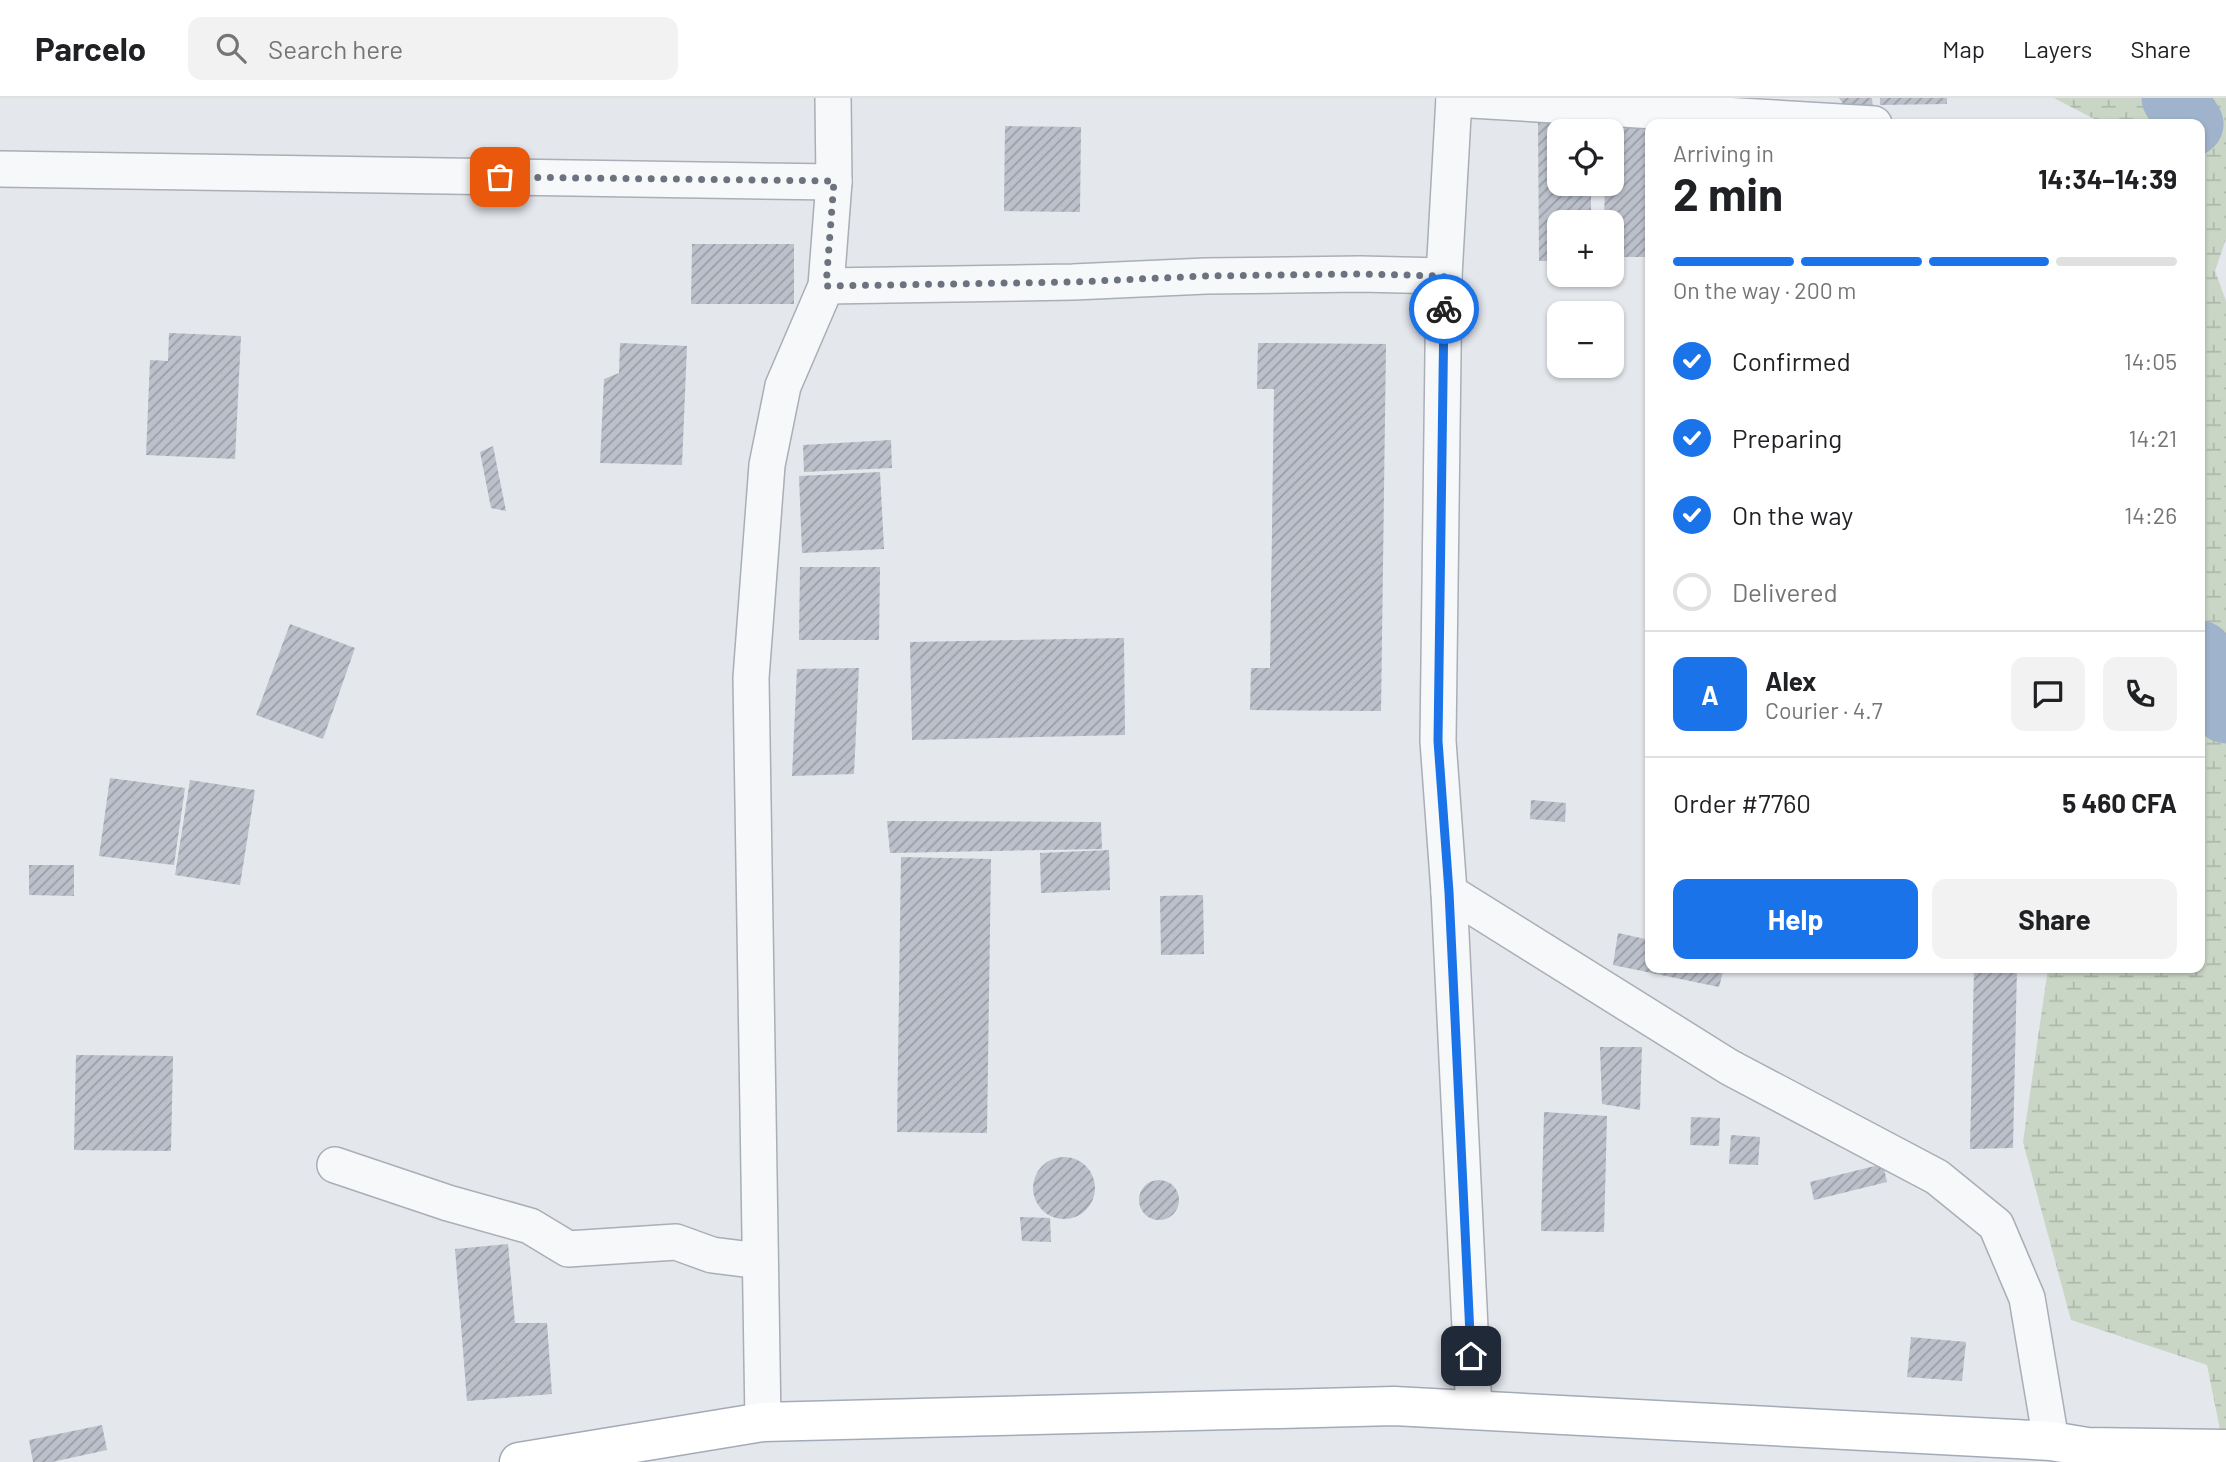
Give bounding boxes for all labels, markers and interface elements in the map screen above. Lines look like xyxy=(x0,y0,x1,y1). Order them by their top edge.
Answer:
search box xyxy=(188,17,678,80)
text: Parcelo xyxy=(35,28,146,68)
icon: search xyxy=(212,29,250,67)
text: Search here xyxy=(268,33,403,64)
text: Map xyxy=(1942,34,1985,63)
text: Layers xyxy=(2023,34,2092,63)
text: Share xyxy=(2130,34,2191,63)
map controls xyxy=(1547,119,1624,378)
button: locate xyxy=(1547,119,1624,196)
text: Arriving in xyxy=(1673,139,1774,167)
pin xyxy=(470,147,530,207)
icon: bag xyxy=(481,158,519,196)
text: 14:34–14:39 xyxy=(2038,163,2177,194)
text: 2 min xyxy=(1673,165,1783,220)
button: + xyxy=(1547,210,1624,287)
courier xyxy=(1409,274,1479,344)
text: On the way · 200 m xyxy=(1673,276,1856,304)
icon: bike xyxy=(1425,290,1463,328)
button: − xyxy=(1547,301,1624,378)
icon: check xyxy=(1673,342,1711,380)
text: Confirmed xyxy=(1732,345,1851,376)
text: 14:05 xyxy=(2124,347,2177,375)
icon: check xyxy=(1673,419,1711,457)
text: Preparing xyxy=(1732,422,1842,453)
text: 14:21 xyxy=(2128,424,2177,452)
icon: check xyxy=(1673,496,1711,534)
text: On the way xyxy=(1732,499,1853,530)
text: 14:26 xyxy=(2124,501,2177,529)
text: Delivered xyxy=(1732,576,1838,607)
button: chat xyxy=(2011,657,2085,731)
button: phone xyxy=(2103,657,2177,731)
text: Alex xyxy=(1765,665,1816,696)
text: A xyxy=(1701,679,1719,710)
text: Courier · 4.7 xyxy=(1765,696,1883,724)
text: Order #7760 xyxy=(1673,787,1811,818)
text: 5 460 CFA xyxy=(2062,787,2177,818)
button: Help xyxy=(1673,879,1918,959)
button: Share xyxy=(1932,879,2177,959)
pin xyxy=(1441,1326,1501,1386)
icon: home xyxy=(1452,1337,1490,1375)

